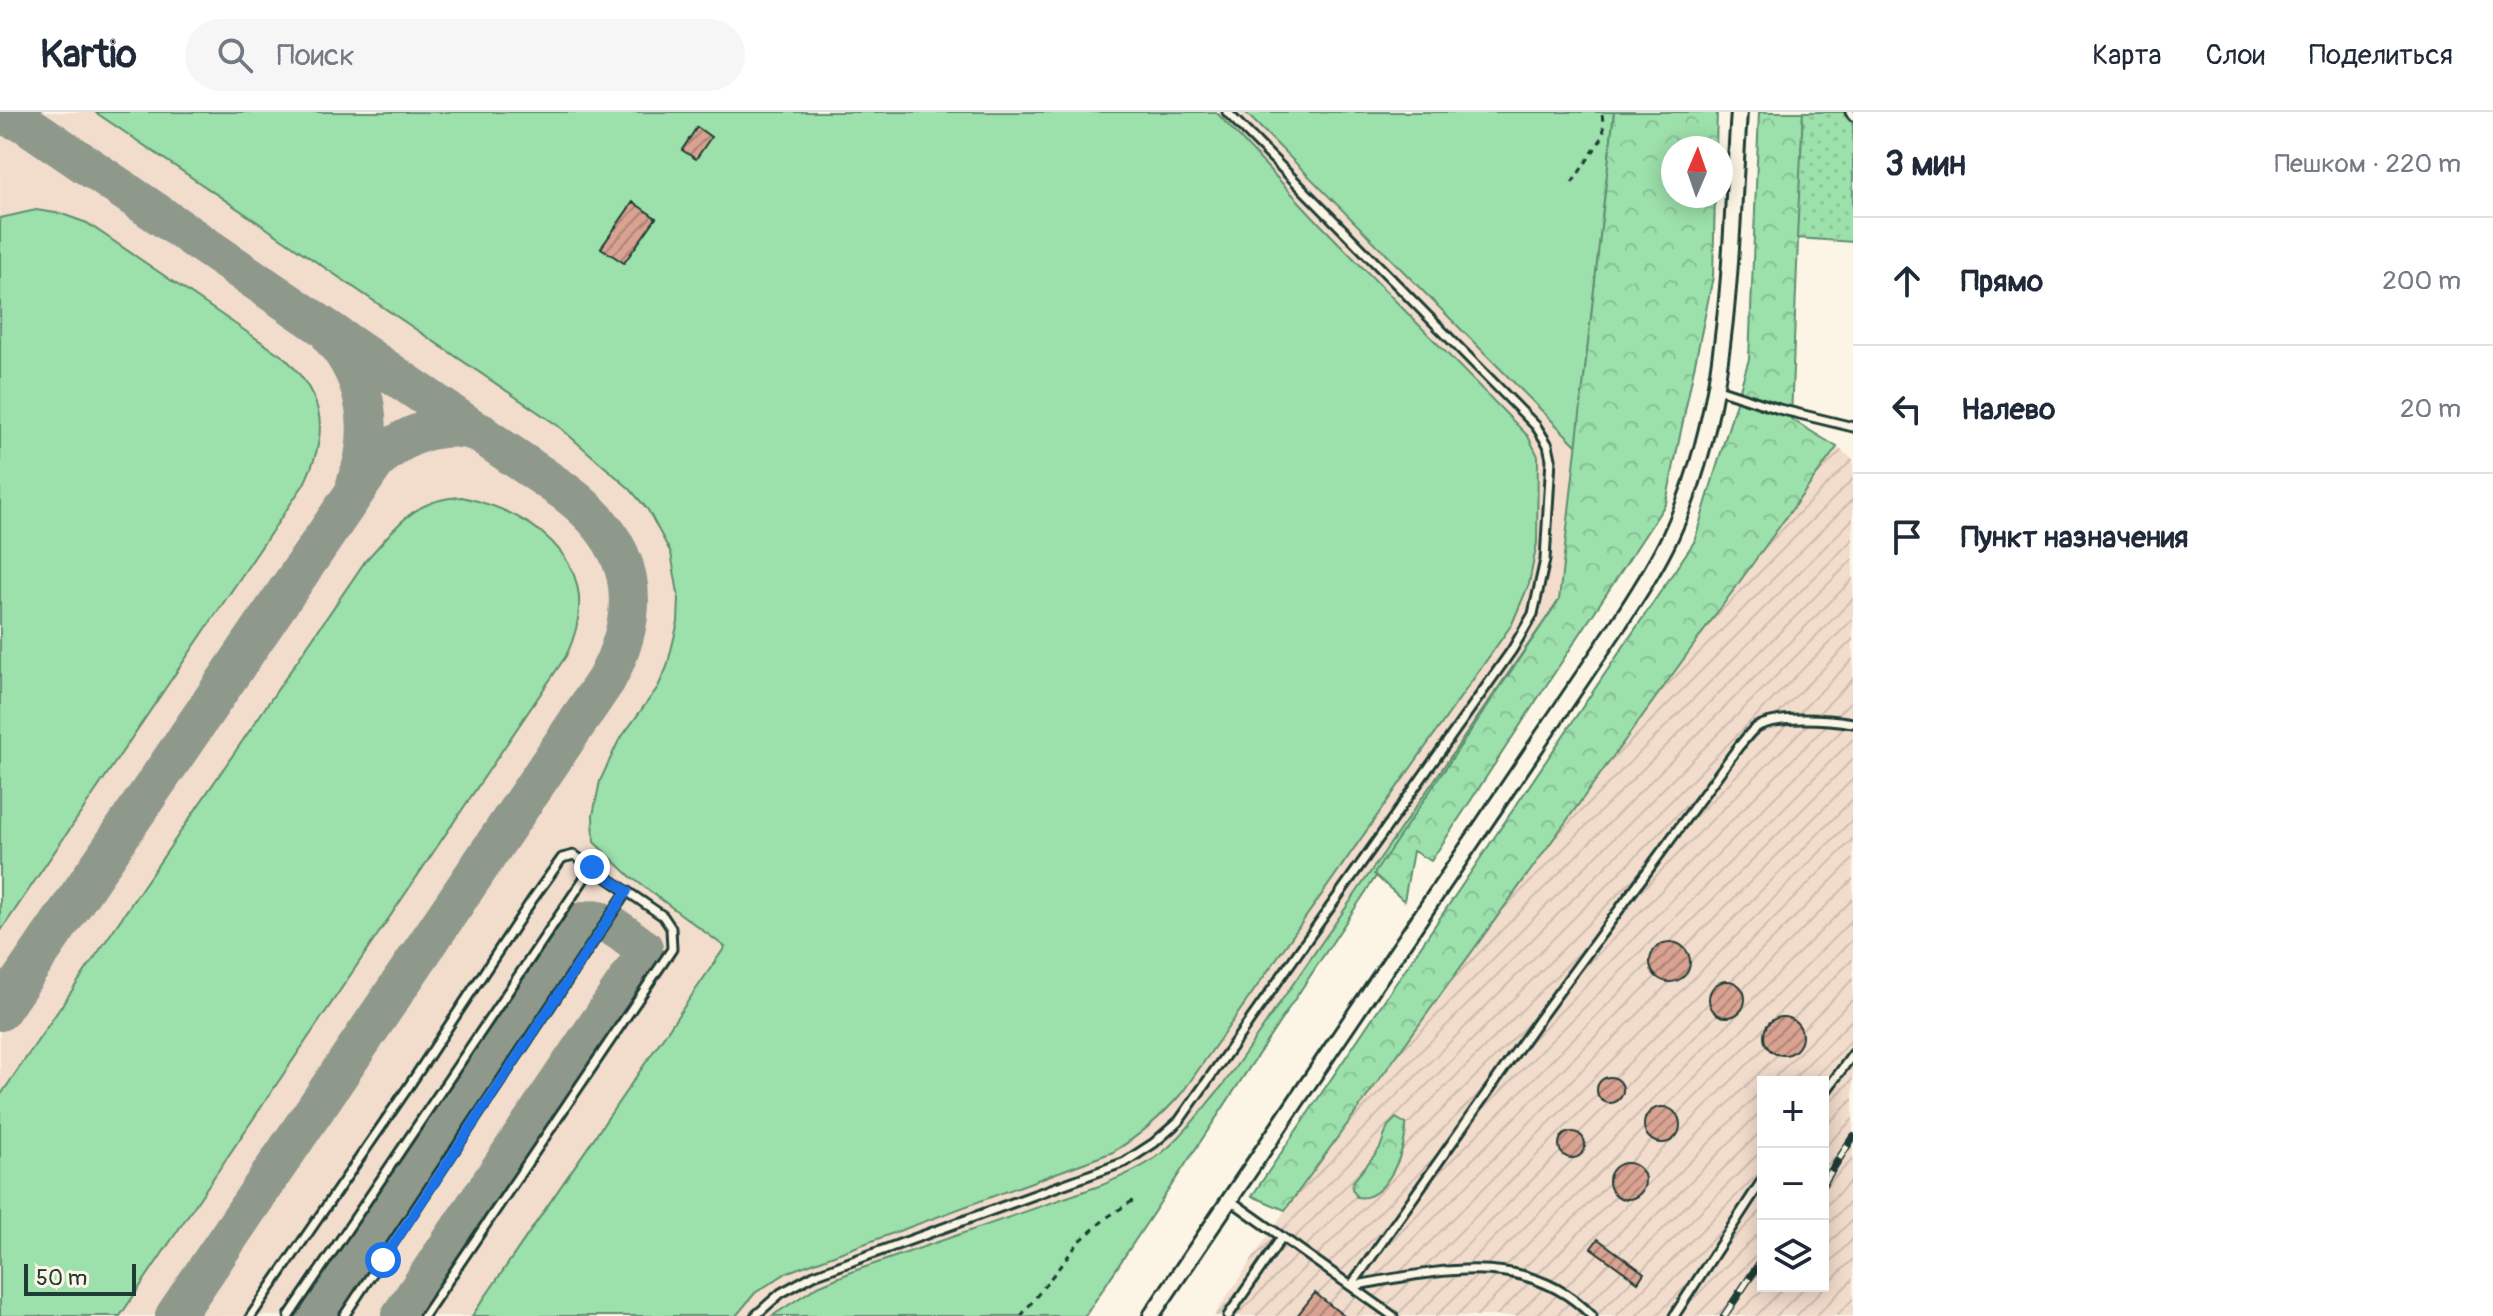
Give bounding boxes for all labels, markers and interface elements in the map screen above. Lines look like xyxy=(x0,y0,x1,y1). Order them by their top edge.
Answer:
search box xyxy=(185,19,745,91)
text: Kartio xyxy=(40,31,137,79)
icon: search xyxy=(213,33,257,77)
text: Поиск xyxy=(277,37,355,74)
text: Карта xyxy=(2092,38,2162,73)
text: Слои xyxy=(2206,38,2265,73)
text: Поделиться xyxy=(2309,38,2453,73)
north arrow xyxy=(1661,136,1733,208)
text: 3 мин xyxy=(1885,143,1966,186)
text: Пешком · 220 m xyxy=(2274,148,2461,180)
icon: ahead xyxy=(1885,259,1929,303)
text: Прямо xyxy=(1961,263,2043,300)
text: 200 m xyxy=(2382,265,2461,297)
icon: left xyxy=(1885,387,1929,431)
text: Налево xyxy=(1961,391,2055,428)
text: 20 m xyxy=(2400,393,2461,425)
icon: arrive xyxy=(1885,515,1929,559)
text: Пункт назначения xyxy=(1961,519,2188,556)
route end xyxy=(574,849,610,885)
map controls xyxy=(1757,1076,1829,1292)
button: + xyxy=(1757,1076,1829,1148)
button: − xyxy=(1757,1148,1829,1220)
button: layers xyxy=(1757,1220,1829,1292)
route start xyxy=(365,1242,401,1278)
scale bar xyxy=(24,1260,136,1296)
text: 50 m xyxy=(36,1264,87,1292)

